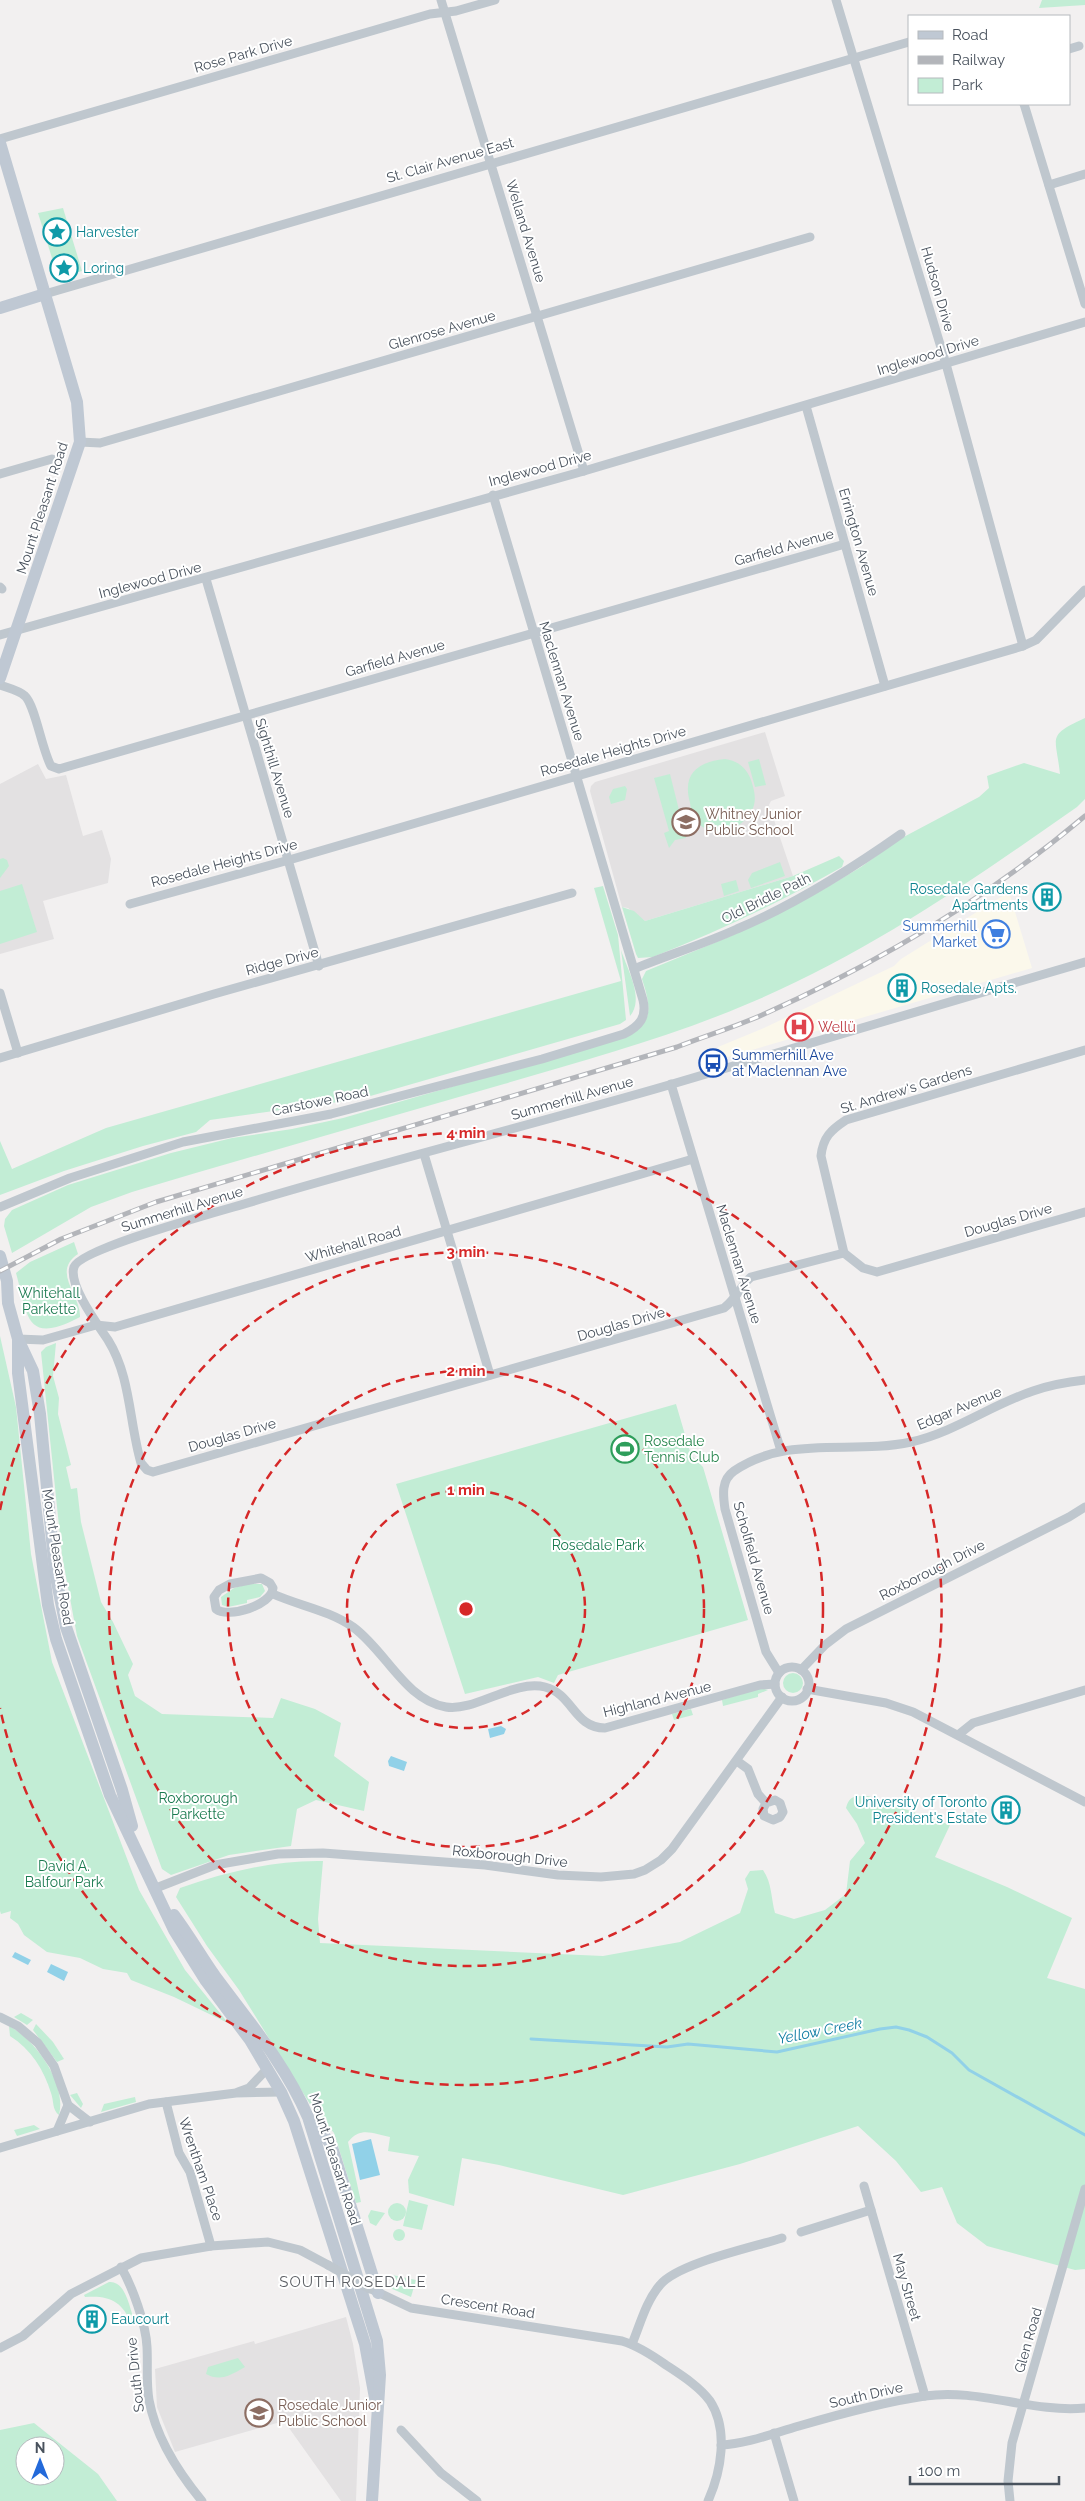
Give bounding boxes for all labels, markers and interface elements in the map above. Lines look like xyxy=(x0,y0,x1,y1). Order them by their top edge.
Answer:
legend xyxy=(908,15,1070,105)
text: Road xyxy=(952,26,988,44)
street label: Rose Park Drive xyxy=(192,32,294,76)
text: Railway xyxy=(952,51,1005,69)
text: Park xyxy=(952,76,983,94)
street label: St. Clair Avenue East xyxy=(385,134,516,186)
street label: Welland Avenue xyxy=(503,178,549,284)
place icon: Harvester xyxy=(42,217,72,247)
place label: Harvester xyxy=(76,224,139,240)
street label: Hudson Drive xyxy=(918,245,958,333)
place icon: Loring xyxy=(49,253,79,283)
place label: Loring xyxy=(83,260,124,276)
street label: Glenrose Avenue xyxy=(387,307,497,353)
street label: Inglewood Drive xyxy=(875,332,981,378)
street label: Mount Pleasant Road xyxy=(13,440,71,576)
street label: Inglewood Drive xyxy=(487,447,593,489)
street label: Errington Avenue xyxy=(836,486,882,598)
street label: Garfield Avenue xyxy=(732,525,836,569)
street label: Inglewood Drive xyxy=(97,559,203,601)
street label: Maclennan Avenue xyxy=(536,619,588,743)
street label: Garfield Avenue xyxy=(343,636,447,680)
street label: Sighthill Avenue xyxy=(252,716,298,820)
street label: Rosedale Heights Drive xyxy=(538,723,688,779)
place label: Whitney Junior Public School xyxy=(705,806,802,838)
school or university icon: Whitney Junior Public School xyxy=(671,807,701,837)
street label: Rosedale Heights Drive xyxy=(149,836,299,890)
street label: Old Bridle Path xyxy=(719,869,813,927)
place label: Rosedale Gardens Apartments xyxy=(910,881,1028,913)
building icon: Rosedale Gardens Apartments xyxy=(1032,882,1062,912)
place label: Summerhill Market xyxy=(902,918,977,950)
supermarket icon: Summerhill Market xyxy=(981,919,1011,949)
street label: Ridge Drive xyxy=(244,944,320,978)
building icon: Rosedale Apts. xyxy=(887,973,917,1003)
place label: Rosedale Apts. xyxy=(921,980,1017,996)
hospital icon: Wellü xyxy=(784,1012,814,1042)
place label: Wellü xyxy=(818,1019,856,1035)
place label: Summerhill Ave at Maclennan Ave xyxy=(732,1047,847,1079)
bus stop icon: Summerhill Ave at Maclennan Ave xyxy=(698,1048,728,1078)
street label: St. Andrew's Gardens xyxy=(838,1061,974,1117)
street label: Summerhill Avenue xyxy=(509,1073,635,1123)
street label: Carstowe Road xyxy=(270,1083,370,1119)
text: 4 min xyxy=(446,1124,486,1142)
street label: Summerhill Avenue xyxy=(119,1183,245,1235)
street label: Douglas Drive xyxy=(962,1200,1054,1240)
street label: Maclennan Avenue xyxy=(713,1202,765,1326)
street label: Whitehall Road xyxy=(303,1223,403,1265)
text: 3 min xyxy=(447,1243,485,1261)
park label: Whitehall Parkette xyxy=(18,1285,80,1317)
street label: Douglas Drive xyxy=(575,1304,667,1344)
text: 2 min xyxy=(447,1362,485,1380)
street label: Edgar Avenue xyxy=(914,1383,1004,1433)
street label: Douglas Drive xyxy=(186,1415,278,1455)
place label: Rosedale Tennis Club xyxy=(644,1433,720,1465)
sports icon: Rosedale Tennis Club xyxy=(610,1434,640,1464)
text: 1 min xyxy=(447,1481,485,1499)
street label: Mount Pleasant Road xyxy=(39,1488,77,1626)
street label: Scholfield Avenue xyxy=(730,1500,778,1616)
park label: Rosedale Park xyxy=(552,1537,645,1553)
street label: Roxborough Drive xyxy=(877,1537,987,1603)
centre of rings xyxy=(457,1600,475,1618)
street label: Highland Avenue xyxy=(601,1678,713,1720)
park label: Roxborough Parkette xyxy=(158,1790,238,1822)
place label: University of Toronto President's Estate xyxy=(855,1794,987,1826)
building icon: University of Toronto President's Estate xyxy=(991,1795,1021,1825)
street label: Roxborough Drive xyxy=(451,1842,569,1870)
park label: David A. Balfour Park xyxy=(25,1858,104,1890)
water label: Yellow Creek xyxy=(776,2014,864,2048)
street label: Mount Pleasant Road xyxy=(306,2091,364,2227)
street label: Wrentham Place xyxy=(176,2115,226,2223)
street label: May Street xyxy=(890,2252,924,2323)
district label: SOUTH ROSEDALE xyxy=(279,2273,427,2291)
street label: Crescent Road xyxy=(440,2291,536,2321)
building icon: Eaucourt xyxy=(77,2304,107,2334)
street label: Glen Road xyxy=(1011,2305,1045,2375)
place label: Eaucourt xyxy=(111,2311,170,2327)
street label: South Drive xyxy=(123,2337,147,2413)
street label: South Drive xyxy=(828,2379,904,2411)
place label: Rosedale Junior Public School xyxy=(278,2397,381,2429)
school or university icon: Rosedale Junior Public School xyxy=(244,2398,274,2428)
north arrow xyxy=(15,2436,65,2486)
text: N xyxy=(35,2440,45,2456)
scale bar xyxy=(910,2454,1059,2486)
text: 100 m xyxy=(918,2462,960,2480)

